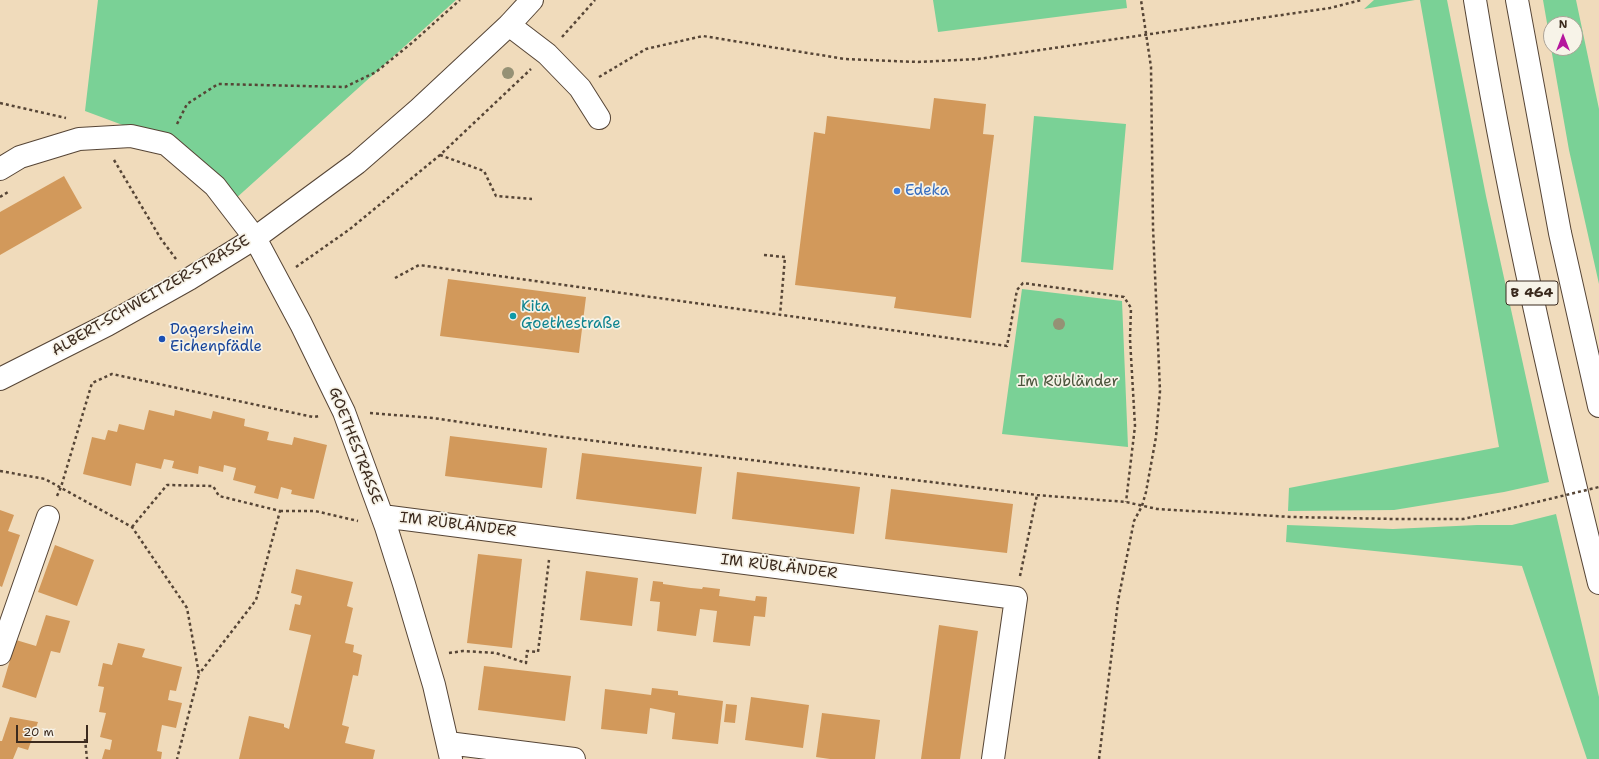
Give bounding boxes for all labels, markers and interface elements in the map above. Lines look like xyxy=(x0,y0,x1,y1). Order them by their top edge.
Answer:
north arrow xyxy=(1543,16,1583,56)
text: N xyxy=(1559,17,1567,32)
place label: Edeka xyxy=(905,182,949,200)
marker: Edeka xyxy=(892,186,902,196)
street label: ALBERT-SCHWEITZER-STRASSE xyxy=(49,232,253,360)
road number: B 464 xyxy=(1506,281,1558,305)
place label: Kita Goethestraße xyxy=(521,298,621,333)
marker: Kita Goethestraße xyxy=(508,311,518,321)
place label: Dagersheim Eichenpfädle xyxy=(170,321,262,356)
marker: Dagersheim Eichenpfädle xyxy=(157,334,167,344)
park label: Im Rübländer xyxy=(1017,373,1119,391)
street label: GOETHESTRASSE xyxy=(324,385,386,507)
street label: IM RÜBLÄNDER xyxy=(399,509,517,541)
street label: IM RÜBLÄNDER xyxy=(720,551,838,583)
scale bar xyxy=(18,717,90,743)
text: 20 m xyxy=(23,724,54,740)

